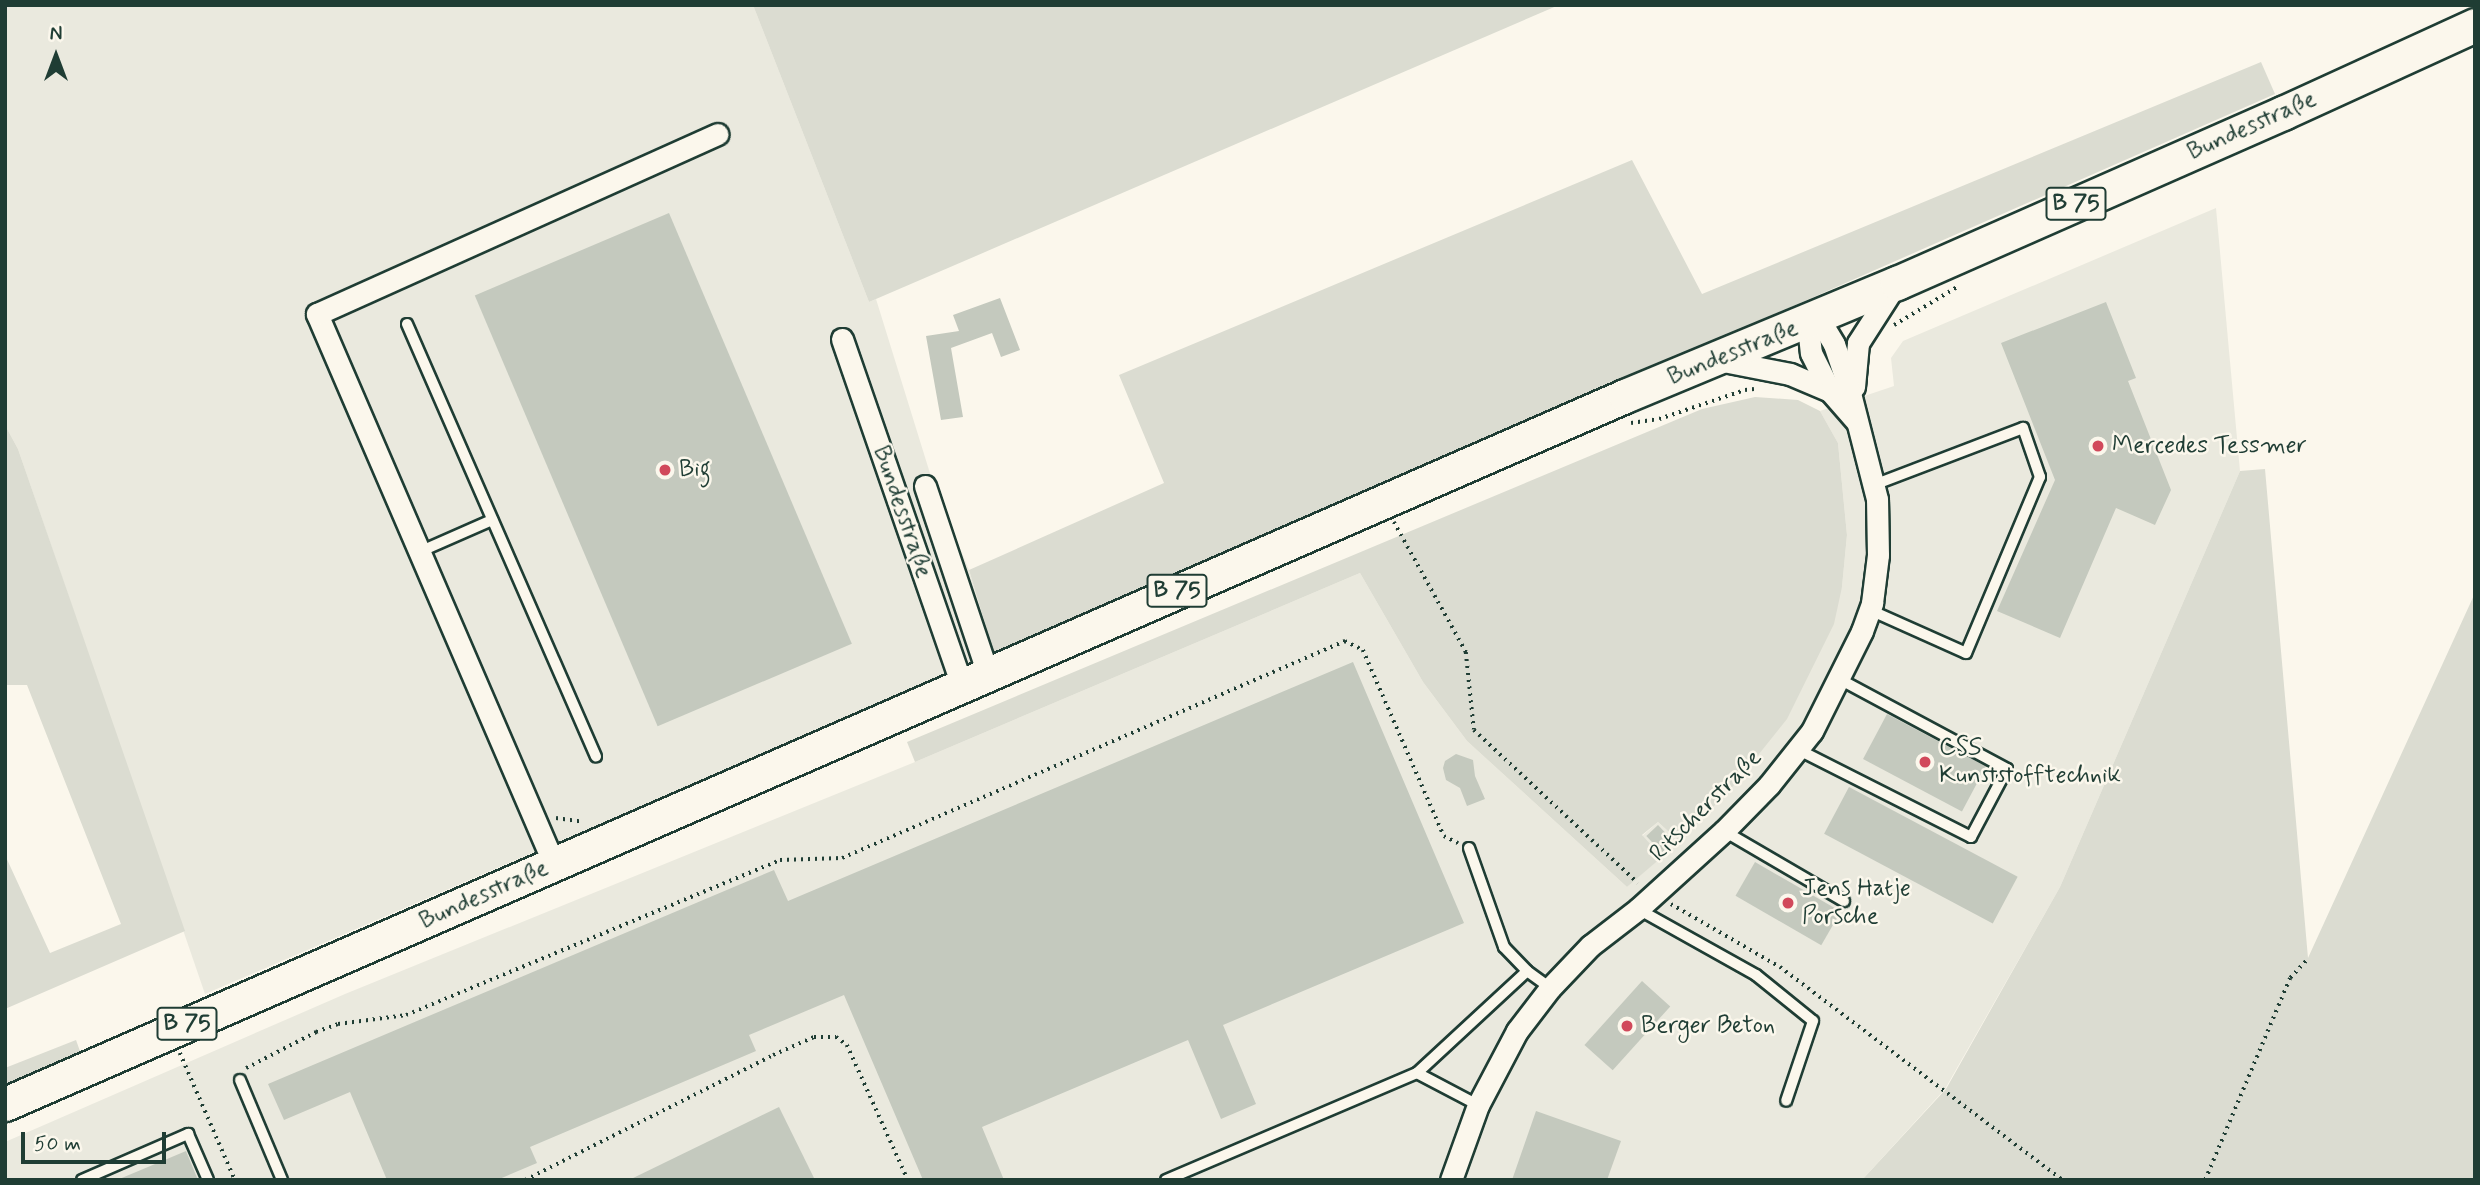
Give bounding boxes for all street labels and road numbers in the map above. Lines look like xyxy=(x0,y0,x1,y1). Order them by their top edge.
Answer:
street label: Bundesstraße xyxy=(2183,85,2321,167)
road number: B 75 xyxy=(2044,184,2108,224)
street label: Bundesstraße xyxy=(1664,314,1802,392)
street label: Bundesstraße xyxy=(866,442,938,582)
road number: B 75 xyxy=(1146,572,1208,610)
street label: Ritscherstraße xyxy=(1644,744,1768,868)
street label: Bundesstraße xyxy=(415,854,553,936)
road number: B 75 xyxy=(156,1004,218,1044)

